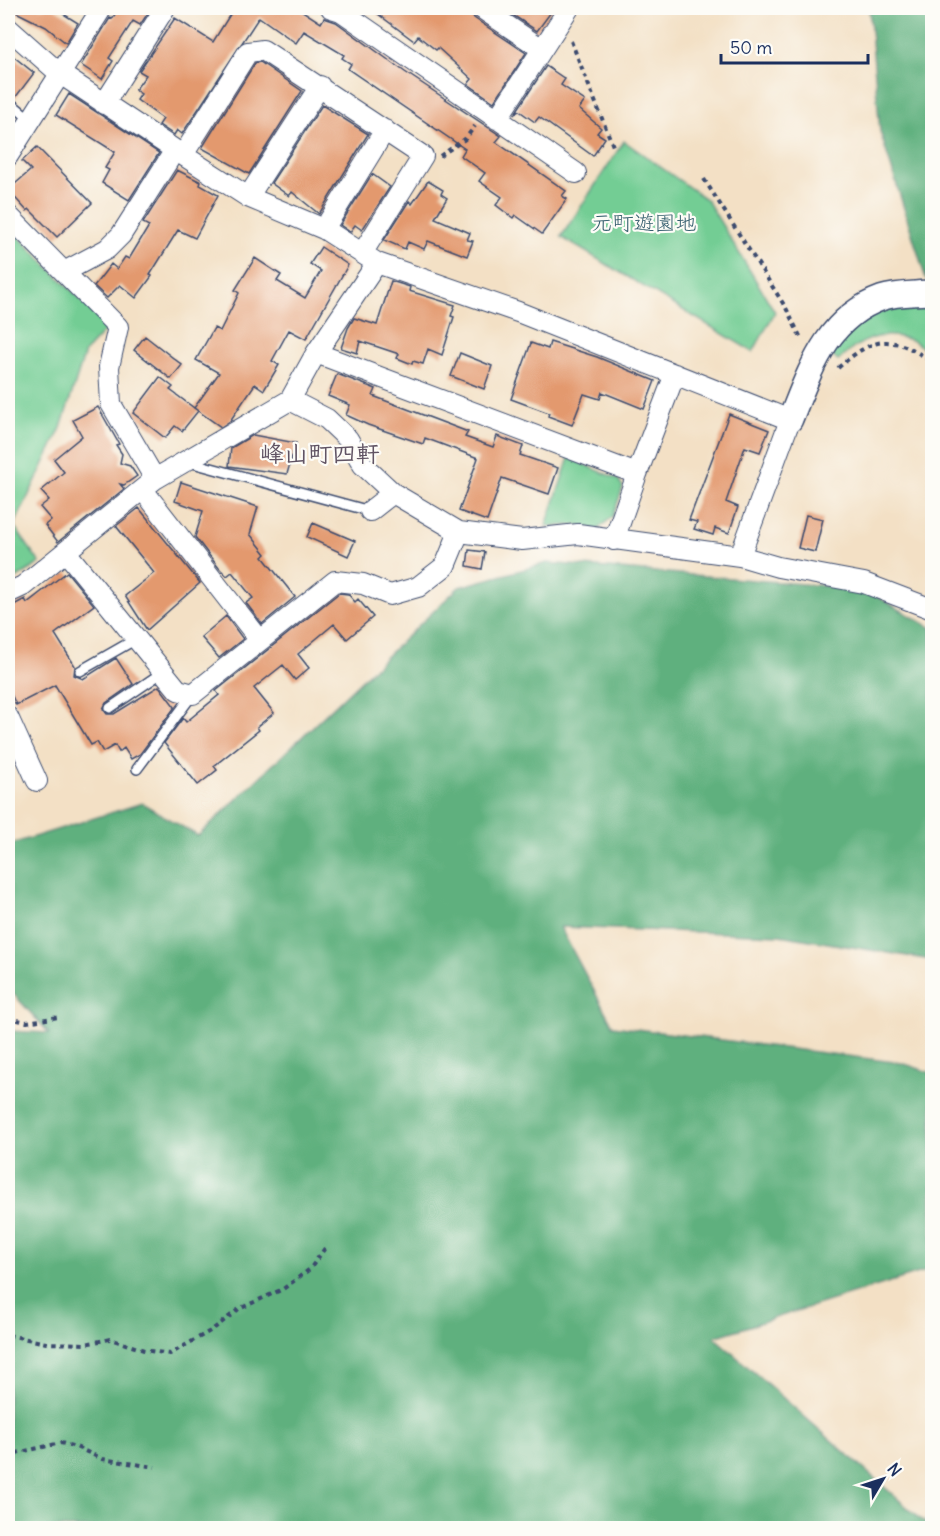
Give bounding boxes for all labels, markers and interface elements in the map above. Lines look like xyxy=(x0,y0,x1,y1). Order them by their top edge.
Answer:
scale bar xyxy=(721,27,868,65)
text: 50 m xyxy=(730,36,772,59)
park label: 元町遊園地 xyxy=(592,209,697,236)
district label: 峰山町四軒 xyxy=(260,438,380,468)
north arrow xyxy=(853,1449,913,1509)
text: N xyxy=(883,1459,906,1480)

